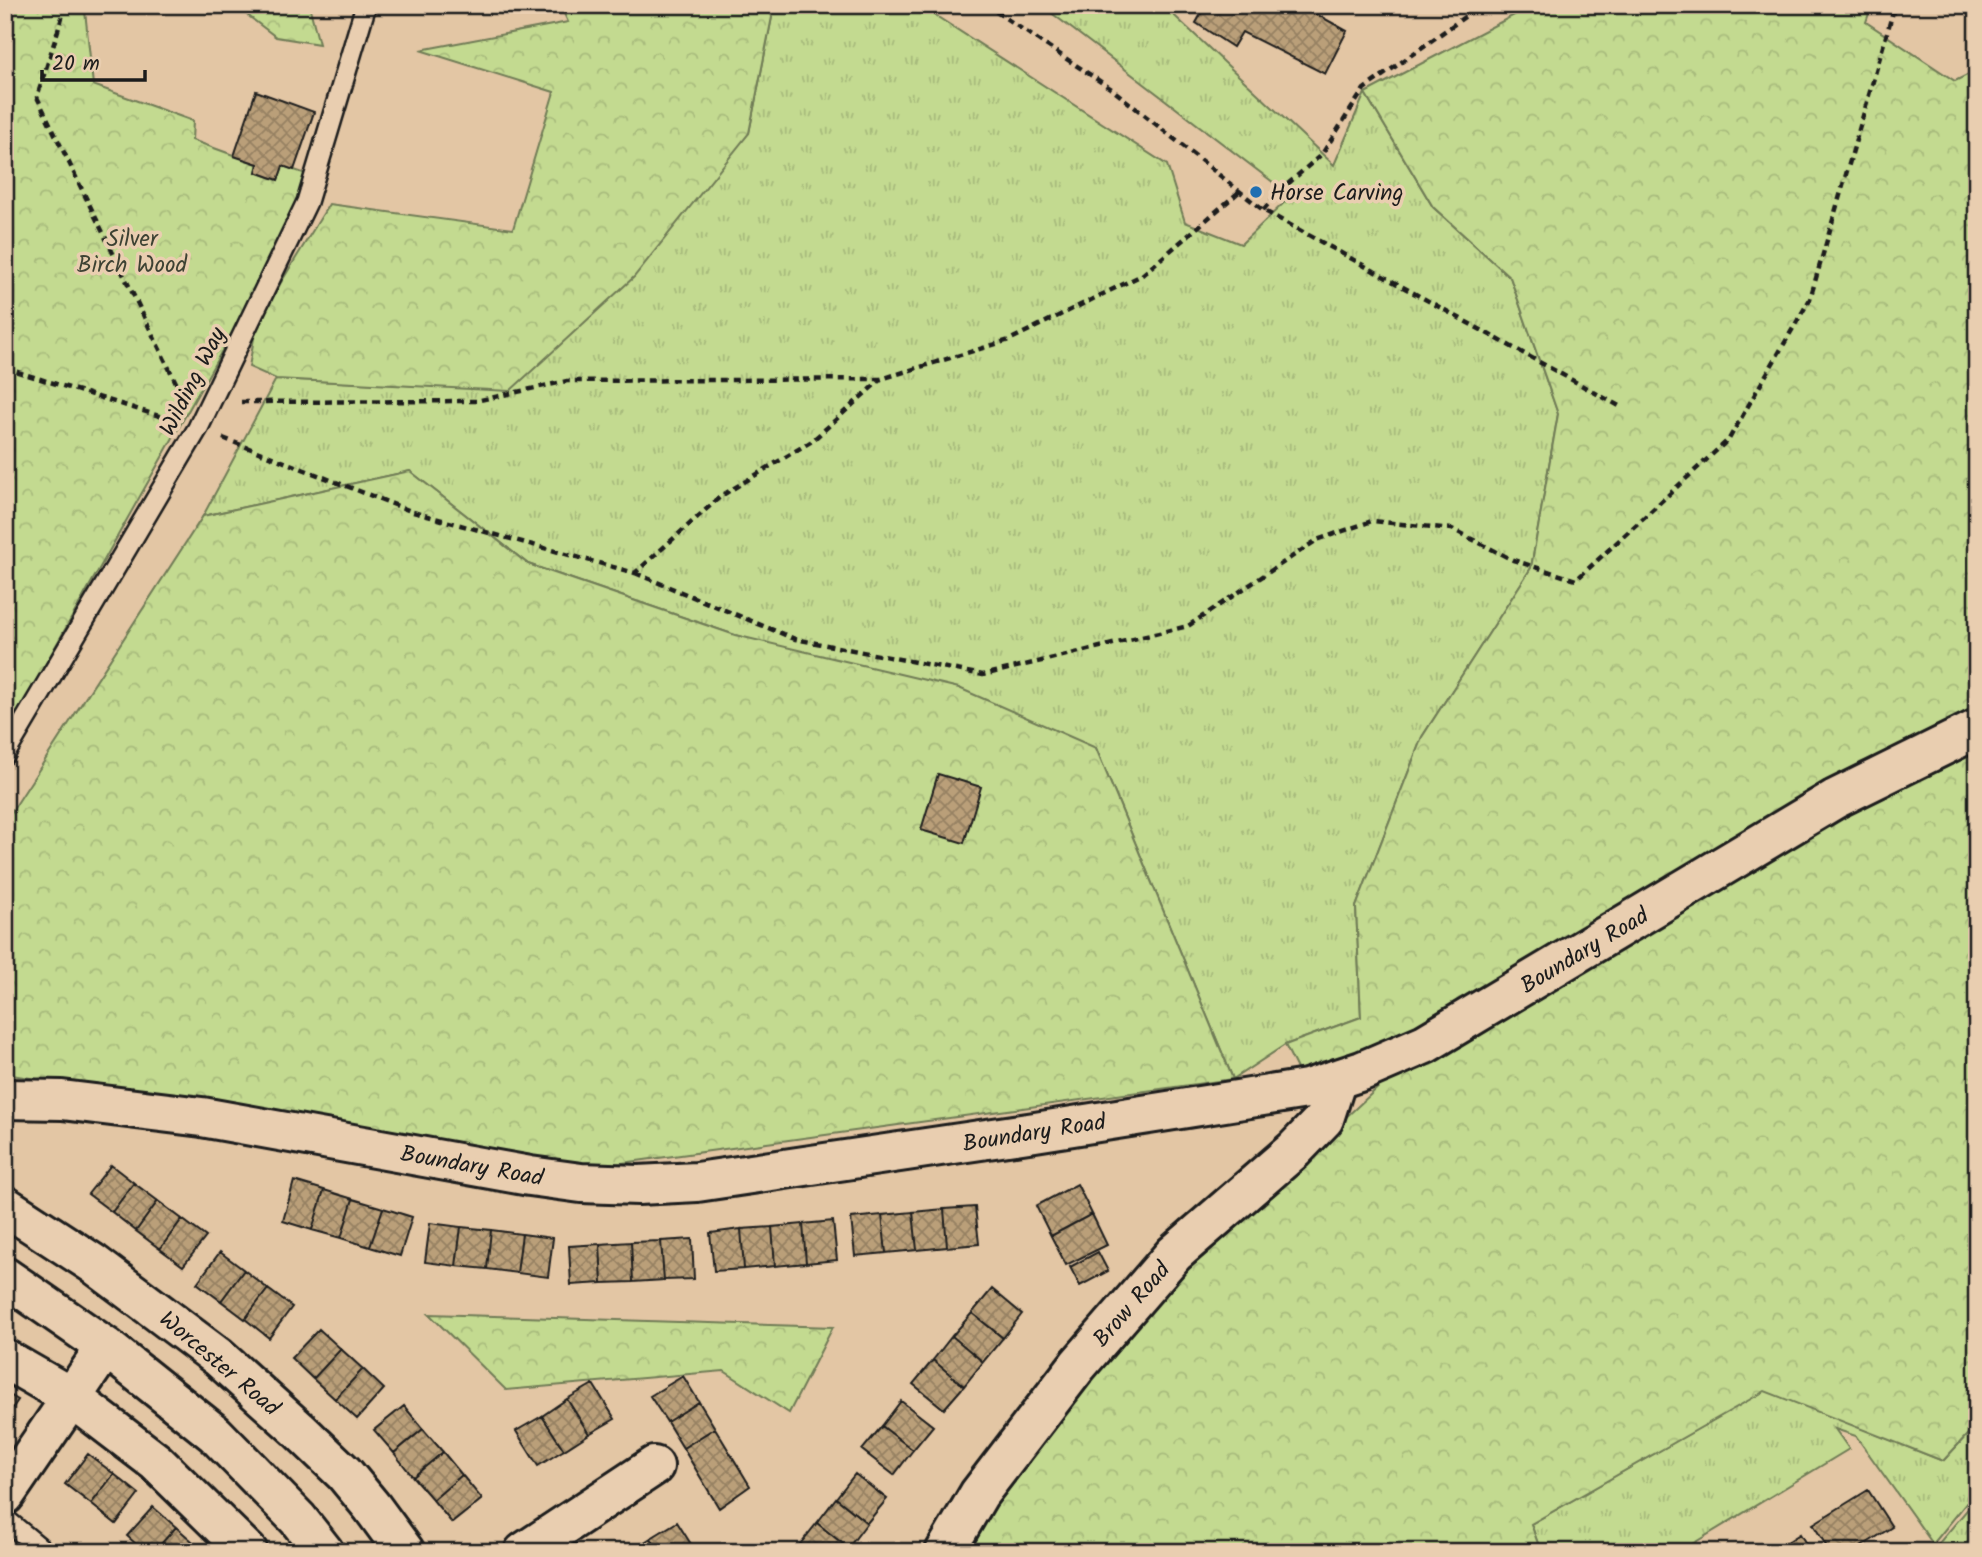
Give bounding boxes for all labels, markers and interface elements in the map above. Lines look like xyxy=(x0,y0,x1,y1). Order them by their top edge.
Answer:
scale bar xyxy=(42,38,145,82)
text: 20 m xyxy=(52,48,100,81)
place label: Horse Carving xyxy=(1270,176,1403,212)
marker: Horse Carving xyxy=(1248,184,1264,200)
park label: Silver Birch Wood xyxy=(77,222,187,284)
street label: Wilding Way xyxy=(151,321,237,443)
street label: Boundary Road xyxy=(1514,899,1657,1004)
street label: Boundary Road xyxy=(960,1105,1109,1163)
street label: Boundary Road xyxy=(397,1137,546,1197)
street label: Brow Road xyxy=(1085,1254,1180,1356)
street label: Worcester Road xyxy=(150,1303,288,1426)

